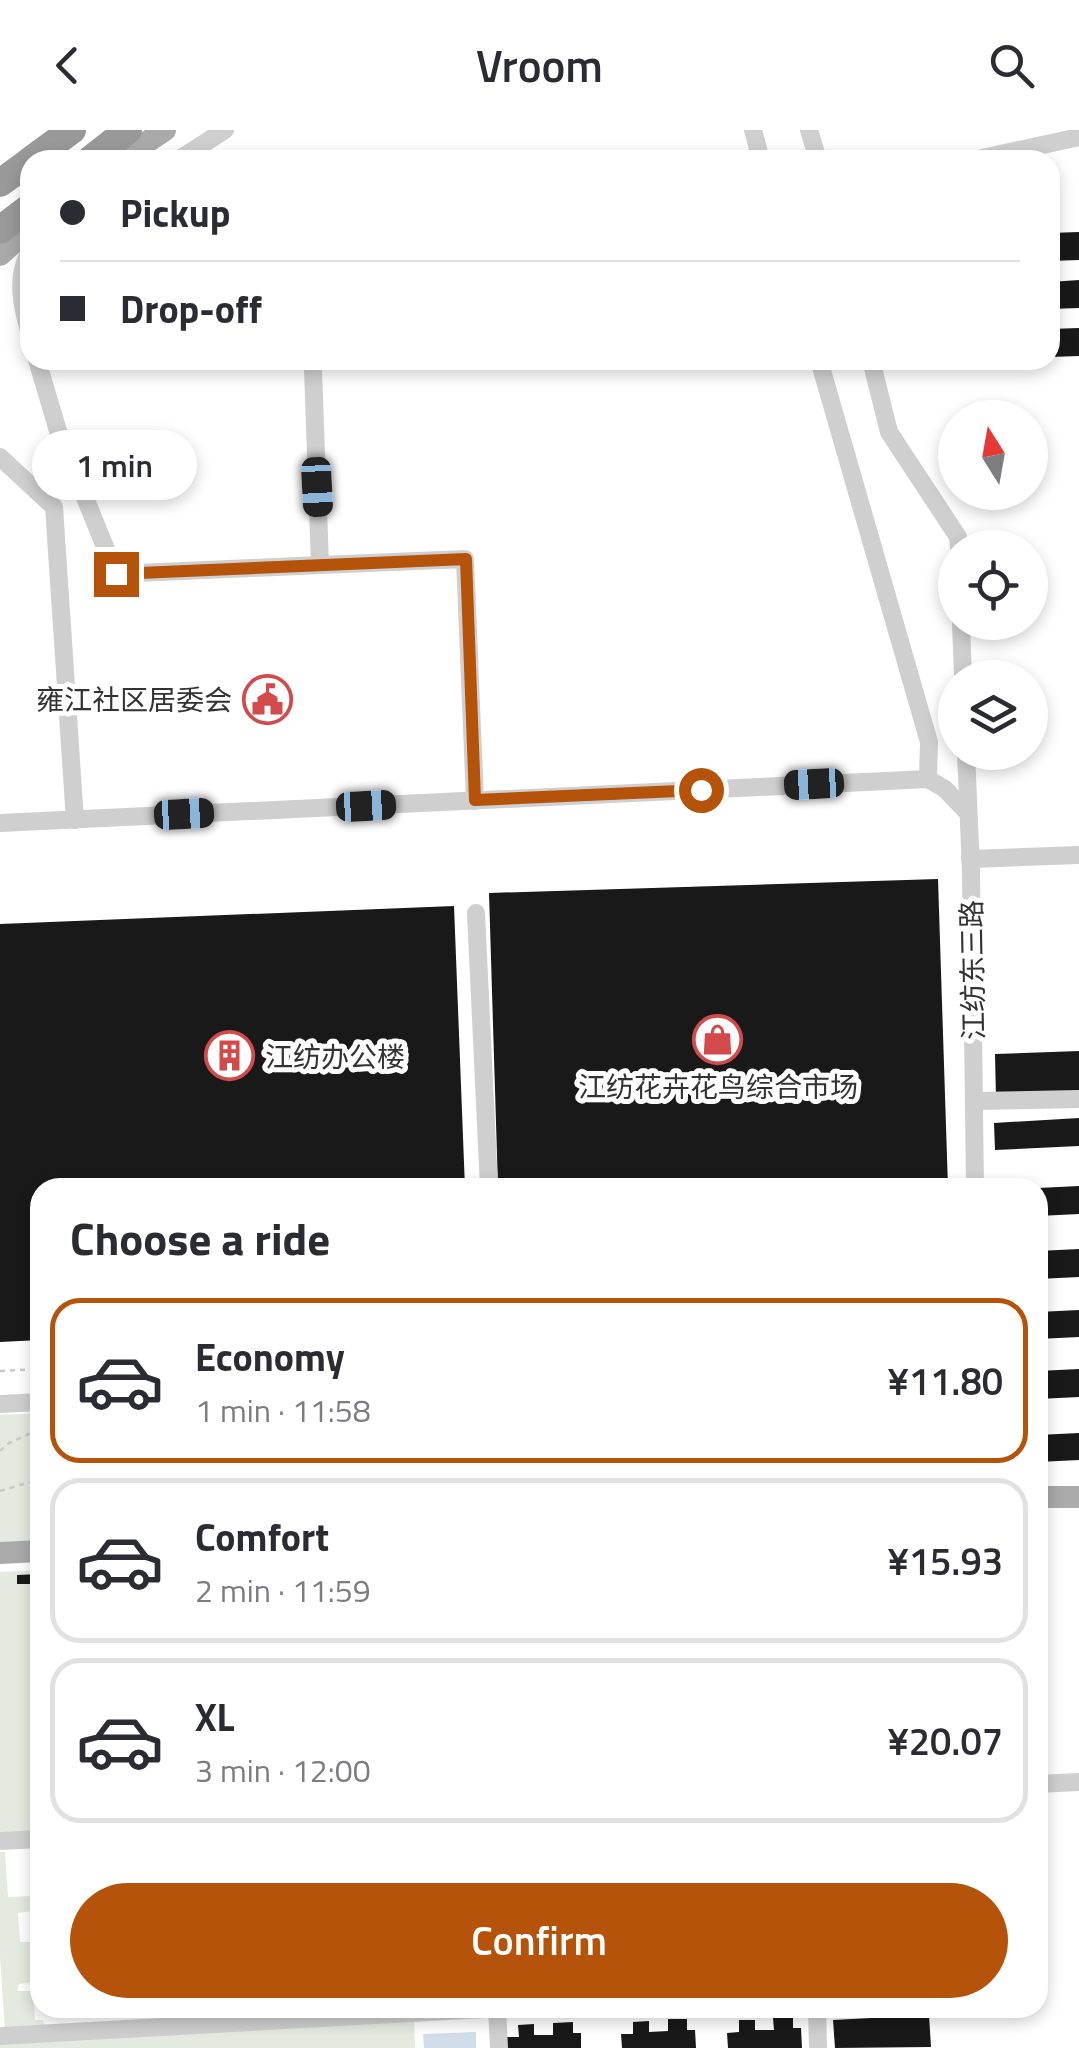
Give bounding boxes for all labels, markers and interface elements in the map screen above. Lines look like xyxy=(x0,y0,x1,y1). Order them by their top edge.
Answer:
text: Vroom xyxy=(476,31,603,99)
icon: back xyxy=(40,38,95,93)
icon: search xyxy=(984,38,1039,93)
text: Pickup xyxy=(120,184,230,242)
text: Drop-off xyxy=(120,280,262,338)
north arrow xyxy=(938,400,1048,510)
map controls xyxy=(938,400,1048,770)
callout: 1 min xyxy=(34,429,198,499)
text: 1 min xyxy=(76,441,153,489)
car xyxy=(300,456,334,518)
button: locate xyxy=(938,530,1048,640)
route end xyxy=(94,552,139,597)
button: layers xyxy=(938,660,1048,770)
public building icon: 雍江社区居委会 xyxy=(241,673,293,725)
place label: 雍江社区居委会 xyxy=(36,678,232,721)
car xyxy=(783,767,845,801)
route start xyxy=(679,768,724,813)
car xyxy=(335,789,397,823)
car xyxy=(153,797,215,831)
street label: 江纺东三路 xyxy=(949,900,995,1040)
shop icon: 江纺花卉花鸟综合市场 xyxy=(692,1013,744,1065)
building icon: 江纺办公楼 xyxy=(204,1030,256,1082)
place label: 江纺办公楼 xyxy=(265,1035,405,1078)
place label: 江纺花卉花鸟综合市场 xyxy=(578,1065,858,1108)
text: Choose a ride xyxy=(70,1204,330,1272)
text: Economy xyxy=(195,1328,345,1386)
icon: car xyxy=(75,1336,165,1426)
text: ¥11.80 xyxy=(888,1352,1003,1410)
text: 1 min · 11:58 xyxy=(195,1386,371,1434)
text: Comfort xyxy=(195,1508,329,1566)
icon: car xyxy=(75,1516,165,1606)
text: ¥15.93 xyxy=(888,1532,1003,1590)
text: 2 min · 11:59 xyxy=(195,1566,371,1614)
text: XL xyxy=(195,1688,235,1746)
icon: car xyxy=(75,1696,165,1786)
text: ¥20.07 xyxy=(888,1712,1003,1770)
text: 3 min · 12:00 xyxy=(195,1746,371,1794)
button: Confirm xyxy=(70,1883,1008,1998)

